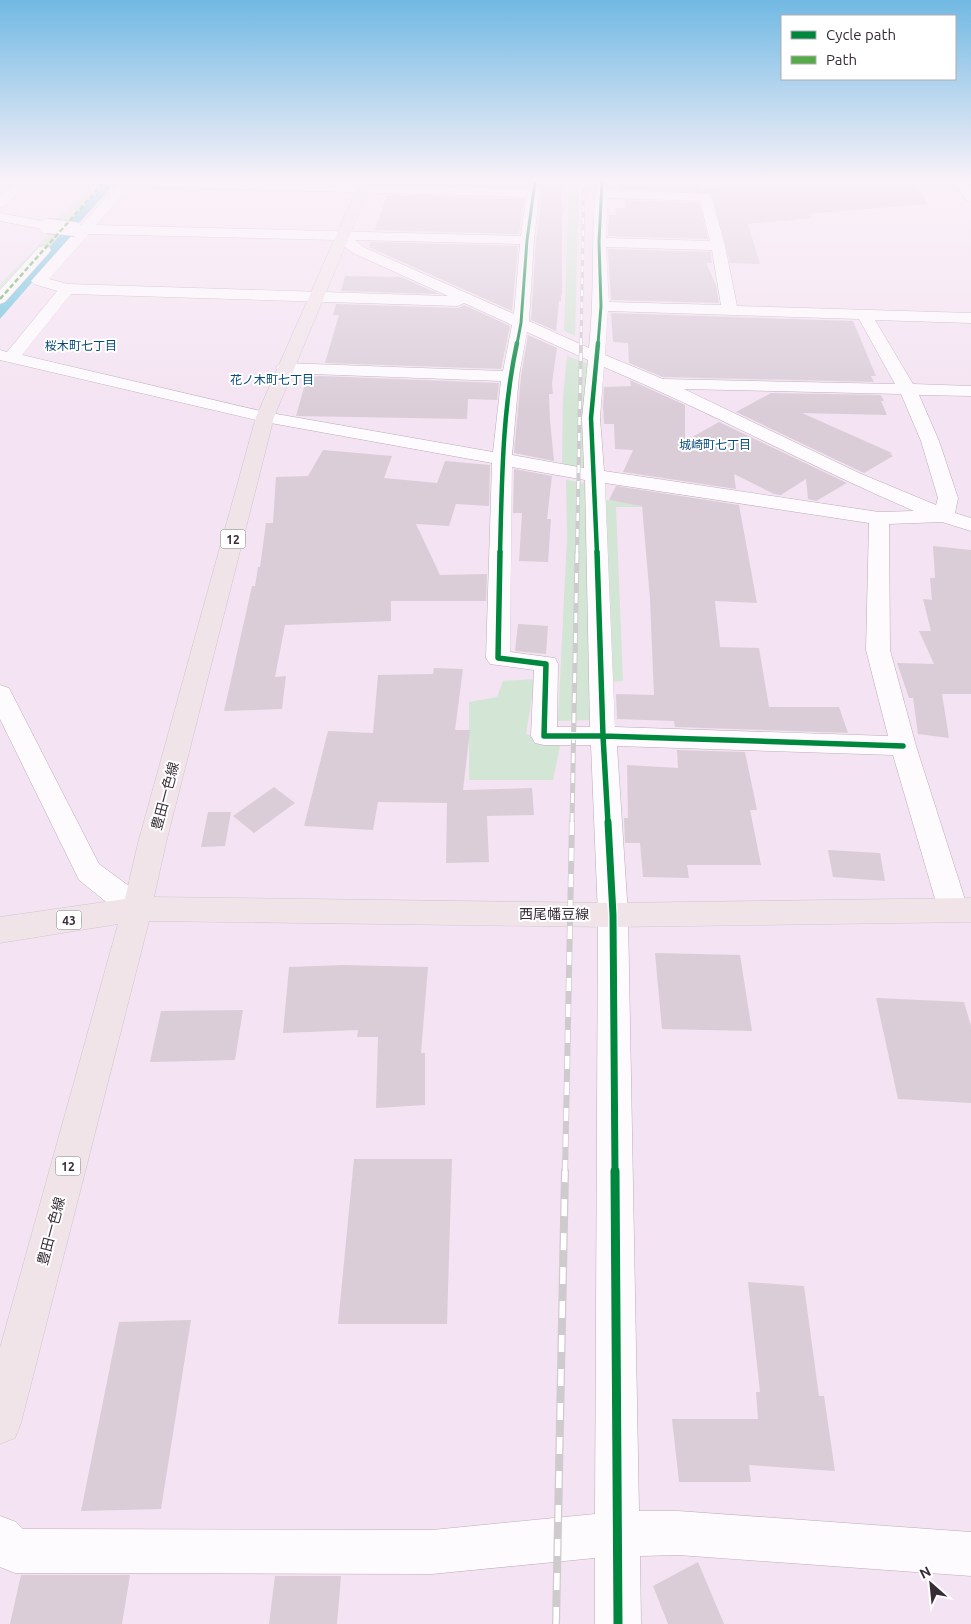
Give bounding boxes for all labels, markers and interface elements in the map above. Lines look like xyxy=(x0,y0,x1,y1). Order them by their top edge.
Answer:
legend xyxy=(781,15,956,80)
text: Cycle path xyxy=(826,26,896,43)
text: Path xyxy=(826,51,857,68)
district label: 桜木町七丁目 xyxy=(45,339,117,352)
district label: 花ノ木町七丁目 xyxy=(230,373,314,386)
district label: 城崎町七丁目 xyxy=(679,438,751,451)
road number: 12 xyxy=(220,530,246,548)
street label: 豊田一色線 xyxy=(148,760,182,832)
street label: 西尾幡豆線 xyxy=(519,906,589,922)
road number: 43 xyxy=(56,910,82,930)
road number: 12 xyxy=(56,1156,80,1176)
street label: 豊田一色線 xyxy=(34,1195,68,1267)
north arrow xyxy=(906,1559,956,1609)
text: N xyxy=(917,1563,933,1582)

